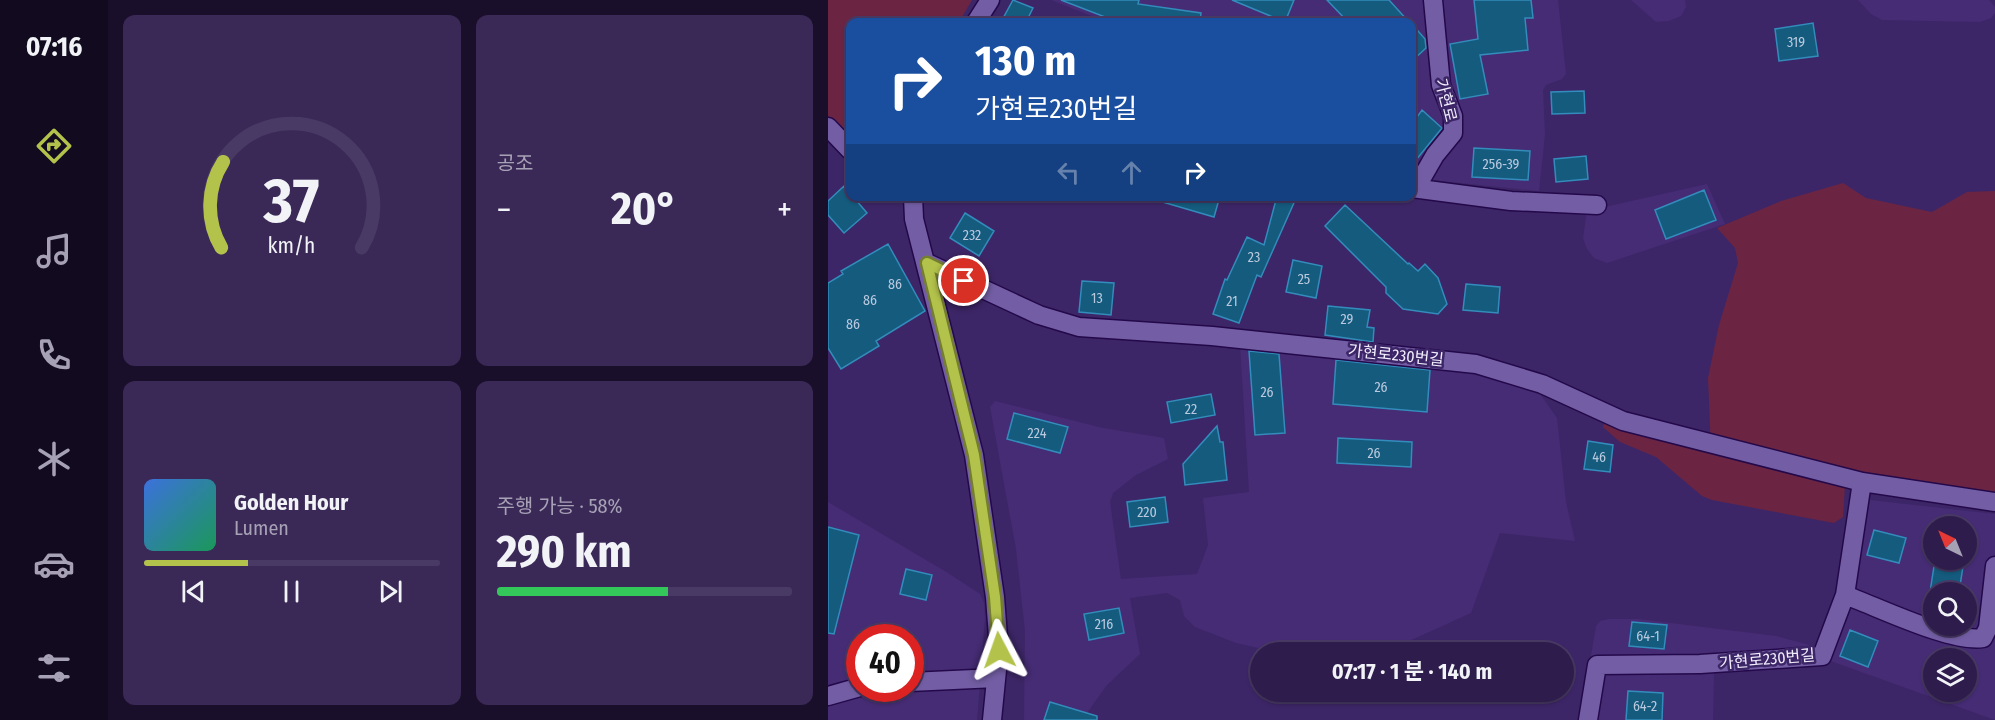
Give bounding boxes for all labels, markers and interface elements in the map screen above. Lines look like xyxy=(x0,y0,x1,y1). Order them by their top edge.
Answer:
text: 07:16 xyxy=(26,31,82,63)
house number: 319 xyxy=(1787,34,1805,51)
text: 130 m xyxy=(975,36,1076,86)
icon: right xyxy=(876,42,954,120)
street label: 가현로 xyxy=(1431,76,1461,124)
text: 가현로230번길 xyxy=(975,93,1137,125)
icon: directions xyxy=(33,125,75,167)
text: 공조 xyxy=(497,151,533,175)
icon: left xyxy=(1052,156,1085,189)
icon: ahead xyxy=(1115,156,1148,189)
icon: right xyxy=(1178,156,1211,189)
house number: 256-39 xyxy=(1483,156,1520,173)
text: 37 xyxy=(263,164,320,239)
text: 20° xyxy=(611,182,677,236)
text: − xyxy=(497,190,511,230)
text: + xyxy=(777,190,792,230)
house number: 232 xyxy=(963,227,981,244)
icon: music xyxy=(33,230,75,272)
text: km/h xyxy=(268,233,316,259)
house number: 23 xyxy=(1248,249,1260,266)
pin xyxy=(938,255,989,306)
icon: arrive xyxy=(947,264,980,297)
house number: 25 xyxy=(1298,271,1310,288)
house number: 86 xyxy=(888,276,902,293)
house number: 13 xyxy=(1091,290,1103,307)
house number: 86 xyxy=(863,292,877,309)
house number: 21 xyxy=(1226,293,1238,310)
house number: 29 xyxy=(1341,311,1354,328)
house number: 86 xyxy=(846,316,860,333)
icon: phone xyxy=(33,334,75,376)
street label: 가현로230번길 xyxy=(1347,341,1445,369)
house number: 26 xyxy=(1374,379,1388,396)
house number: 26 xyxy=(1260,384,1274,401)
house number: 22 xyxy=(1185,401,1197,418)
house number: 224 xyxy=(1028,425,1047,442)
icon: climate xyxy=(33,438,75,480)
house number: 26 xyxy=(1367,445,1381,462)
house number: 46 xyxy=(1592,449,1606,466)
text: Golden Hour xyxy=(234,489,348,516)
text: 주행 가능 · 58% xyxy=(497,494,623,518)
house number: 220 xyxy=(1137,504,1157,521)
text: Lumen xyxy=(234,516,289,540)
north arrow xyxy=(1923,516,1977,570)
map controls xyxy=(1923,516,1977,702)
text: 290 km xyxy=(497,525,632,579)
icon: car xyxy=(33,543,75,585)
icon: previous xyxy=(177,575,210,608)
icon: pause xyxy=(275,575,308,608)
icon: next xyxy=(374,575,407,608)
button: search xyxy=(1923,582,1977,636)
house number: 216 xyxy=(1095,616,1113,633)
position arrow xyxy=(967,618,1031,682)
speed limit sign: 40 xyxy=(846,624,924,702)
house number: 64-1 xyxy=(1636,628,1660,645)
street label: 가현로230번길 xyxy=(1718,645,1816,673)
icon: filters xyxy=(33,647,75,689)
button: layers xyxy=(1923,648,1977,702)
text: 07:17 · 1 분 · 140 m xyxy=(1332,658,1492,685)
house number: 64-2 xyxy=(1633,698,1657,715)

